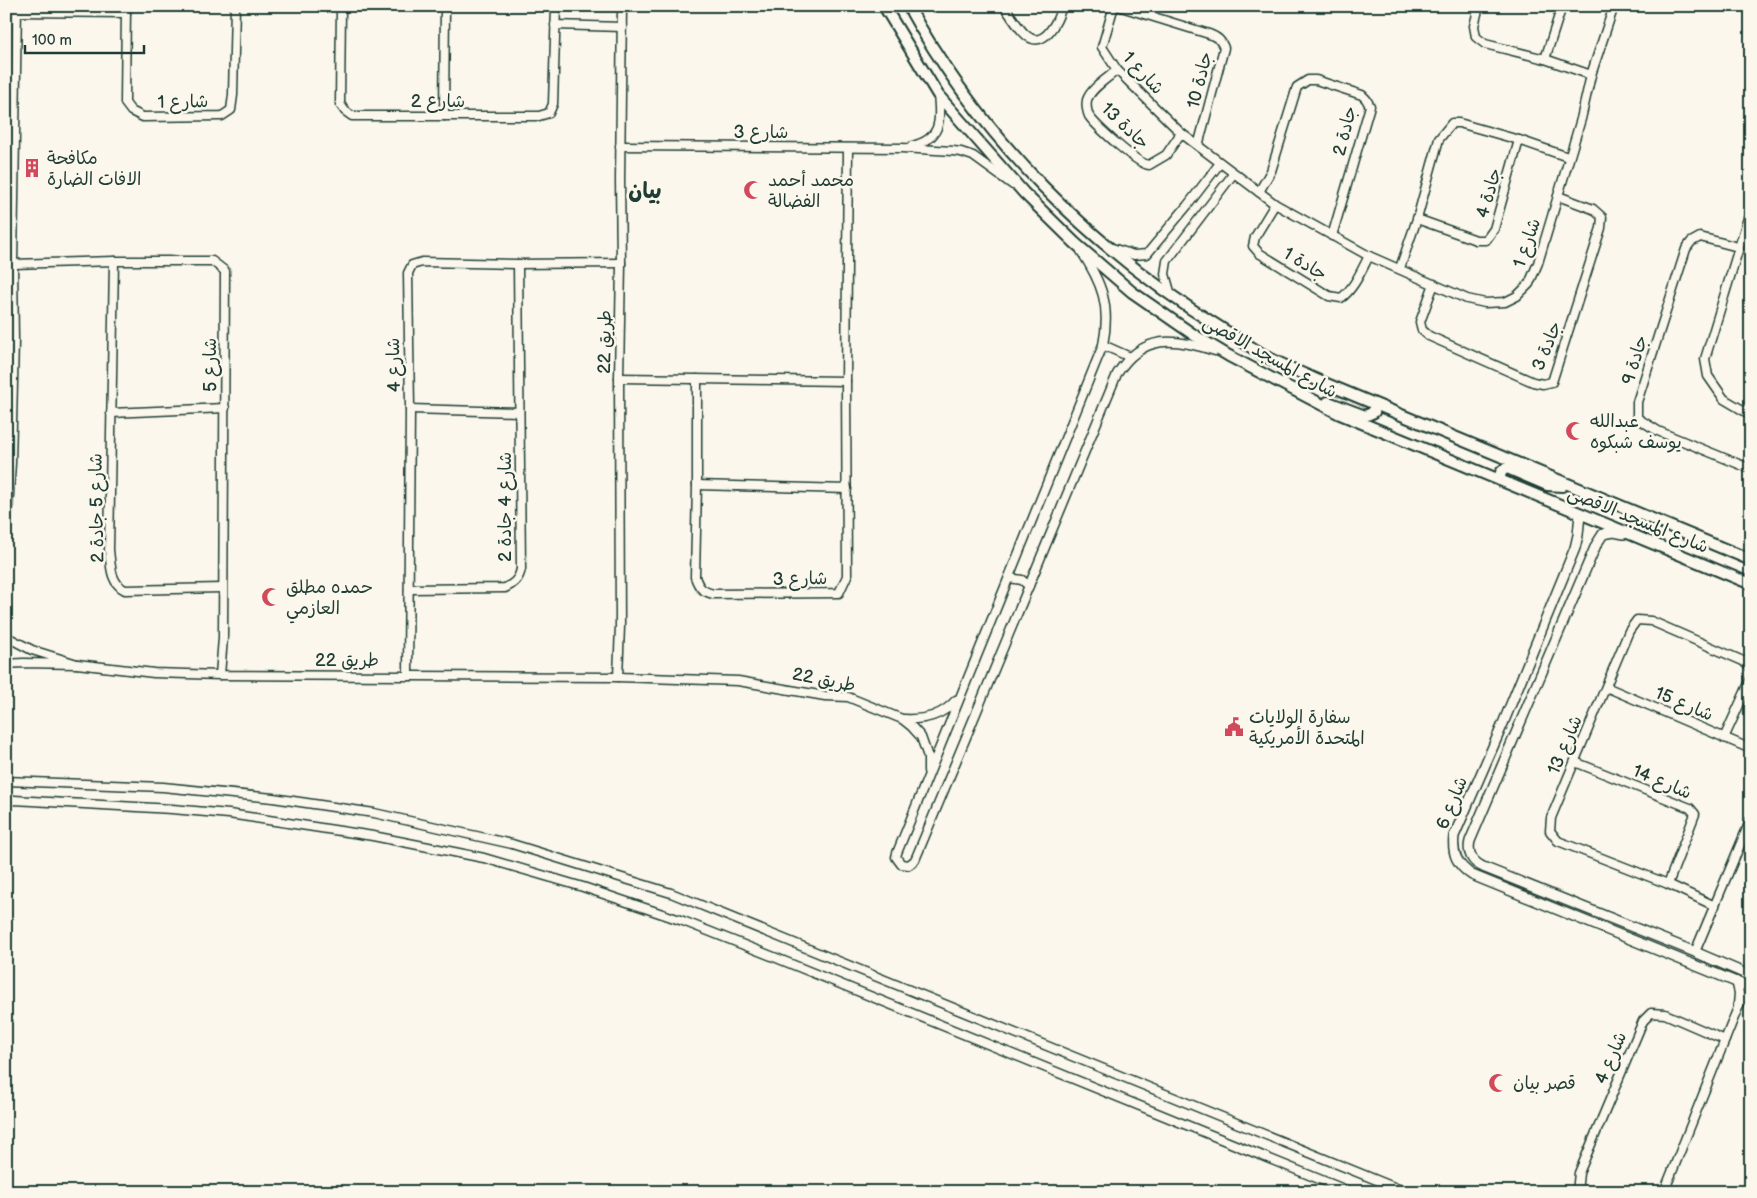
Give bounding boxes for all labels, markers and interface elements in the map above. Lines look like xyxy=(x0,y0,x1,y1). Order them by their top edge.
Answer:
scale bar xyxy=(25,22,144,54)
text: 100 m xyxy=(32,31,72,50)
street label: شارع 1 xyxy=(1117,47,1168,99)
street label: جادة 10 xyxy=(1183,50,1217,110)
street label: شارع 1 xyxy=(157,91,209,114)
street label: شارع 2 xyxy=(411,91,465,113)
street label: جادة 13 xyxy=(1097,98,1153,154)
street label: جادة 2 xyxy=(1329,104,1361,158)
street label: شارع 3 xyxy=(734,122,788,144)
place label: مكافحة الافات الضارة xyxy=(47,148,141,190)
building icon: مكافحة الافات الضارة xyxy=(21,157,43,179)
street label: جادة 4 xyxy=(1472,166,1506,220)
place label: محمد أحمد الفضالة xyxy=(768,170,854,212)
district label: بيان xyxy=(628,178,662,205)
mosque icon: محمد أحمد الفضالة xyxy=(742,179,764,201)
street label: شارع 1 xyxy=(1509,216,1546,271)
street label: جادة 1 xyxy=(1280,243,1330,285)
street label: طريق 22 xyxy=(594,310,616,374)
street label: شارع المسجد الاقصى xyxy=(1199,311,1341,403)
street label: جادة 3 xyxy=(1528,318,1566,374)
street label: جادة 9 xyxy=(1618,333,1652,387)
street label: شارع 4 xyxy=(383,337,406,393)
street label: شارع 5 xyxy=(200,338,222,392)
place label: عبدالله يوسف شبكوه xyxy=(1590,411,1682,453)
mosque icon: عبدالله يوسف شبكوه xyxy=(1564,420,1586,442)
street label: شارع 4 جادة 2 xyxy=(495,452,517,562)
street label: شارع 5 جادة 2 xyxy=(86,453,109,563)
street label: شارع المسجد الاقصى xyxy=(1564,482,1711,559)
street label: شارع 3 xyxy=(772,568,828,591)
place label: حمده مطلق العازمي xyxy=(286,577,373,624)
mosque icon: حمده مطلق العازمي xyxy=(260,586,282,608)
street label: طريق 22 xyxy=(315,650,379,671)
street label: طريق 22 xyxy=(791,664,857,696)
street label: شارع 15 xyxy=(1651,682,1716,727)
place label: سفارة الولايات المتحدة الأمريكية xyxy=(1249,707,1365,749)
street label: شارع 13 xyxy=(1543,712,1588,778)
public building icon: سفارة الولايات المتحدة الأمريكية xyxy=(1223,716,1245,738)
street label: شارع 14 xyxy=(1629,760,1695,805)
street label: شارع 6 xyxy=(1432,774,1473,833)
street label: شارع 4 xyxy=(1591,1029,1632,1088)
mosque icon: قصر بيان xyxy=(1487,1072,1509,1094)
place label: قصر بيان xyxy=(1513,1073,1576,1094)

